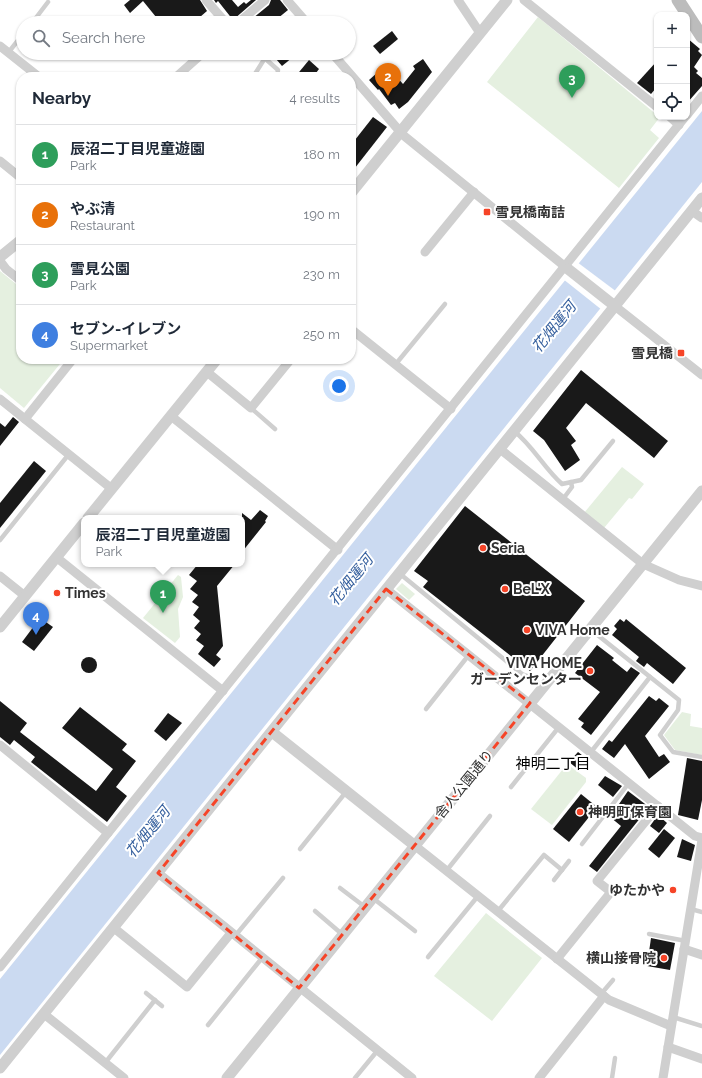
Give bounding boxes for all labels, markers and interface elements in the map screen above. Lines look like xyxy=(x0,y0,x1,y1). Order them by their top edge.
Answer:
map controls xyxy=(654,12,690,120)
button: + xyxy=(654,12,690,48)
search box xyxy=(16,16,356,60)
icon: search xyxy=(30,27,52,49)
text: Search here xyxy=(62,29,145,47)
button: − xyxy=(654,48,690,84)
pin: 2 xyxy=(375,63,401,96)
pin: 3 xyxy=(559,65,585,98)
button: locate xyxy=(654,84,690,120)
text: Nearby xyxy=(32,88,91,108)
text: 4 results xyxy=(289,91,340,106)
text: 辰沼二丁目児童遊園 xyxy=(70,140,205,158)
text: 1 xyxy=(42,147,48,162)
text: 180 m xyxy=(304,147,340,162)
text: Park xyxy=(70,158,97,173)
text: やぶ清 xyxy=(70,200,115,218)
place label: 雪見橋南詰 xyxy=(495,204,565,220)
text: 2 xyxy=(41,207,49,222)
text: 190 m xyxy=(304,207,340,222)
marker: 雪見橋南詰 xyxy=(482,207,492,217)
text: Restaurant xyxy=(70,218,135,233)
text: 雪見公園 xyxy=(70,260,130,278)
text: 3 xyxy=(41,267,49,282)
text: 230 m xyxy=(303,267,340,282)
text: Park xyxy=(70,278,97,293)
water label: 花畑運河 xyxy=(528,296,582,356)
text: セブン-イレブン xyxy=(70,320,181,338)
text: 4 xyxy=(41,327,49,342)
text: 250 m xyxy=(303,327,340,342)
text: Supermarket xyxy=(70,338,148,353)
place label: 雪見橋 xyxy=(631,345,673,361)
marker: 雪見橋 xyxy=(676,348,686,358)
your location xyxy=(329,376,349,396)
popup xyxy=(81,515,245,567)
text: 辰沼二丁目児童遊園 xyxy=(95,526,231,544)
place label: Seria xyxy=(491,540,525,556)
marker: Seria xyxy=(478,543,488,553)
text: Park xyxy=(95,544,122,559)
water label: 花畑運河 xyxy=(325,549,379,609)
pin: 1 xyxy=(150,580,176,613)
place label: BeL'X xyxy=(513,581,551,597)
marker: BeL'X xyxy=(500,584,510,594)
place label: Times xyxy=(65,585,106,601)
marker: Times xyxy=(52,588,62,598)
pin: 4 xyxy=(23,602,49,635)
place label: VIVA Home xyxy=(535,622,610,638)
marker: VIVA Home xyxy=(522,625,532,635)
place label: VIVA HOME ガーデンセンター xyxy=(470,655,582,687)
marker: VIVA HOME ガーデンセンター xyxy=(585,666,595,676)
street label: 舎人公園通り xyxy=(431,746,497,822)
district label: 神明二丁目 xyxy=(515,755,591,773)
water label: 花畑運河 xyxy=(122,801,176,861)
place label: 神明町保育園 xyxy=(588,804,672,820)
marker: 神明町保育園 xyxy=(575,807,585,817)
place label: ゆたかや xyxy=(609,882,665,898)
marker: ゆたかや xyxy=(668,885,678,895)
place label: 横山接骨院 xyxy=(586,950,656,966)
marker: 横山接骨院 xyxy=(659,953,669,963)

